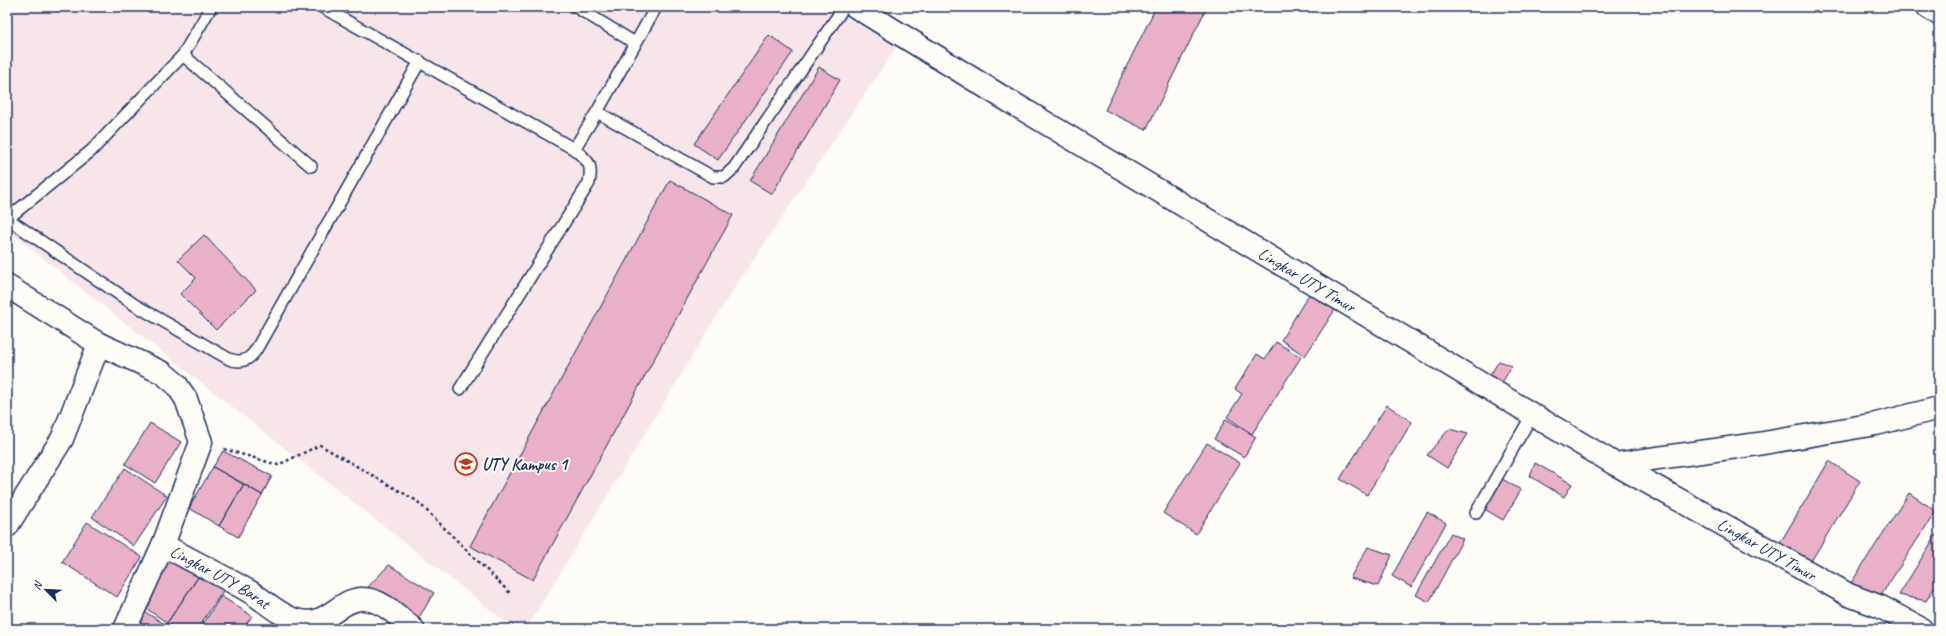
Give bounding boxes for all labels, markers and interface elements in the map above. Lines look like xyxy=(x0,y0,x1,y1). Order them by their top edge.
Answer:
street label: Lingkar UTY Timur xyxy=(1254,243,1361,318)
school or university icon: UTY Kampus 1 xyxy=(453,451,479,477)
place label: UTY Kampus 1 xyxy=(482,454,570,475)
street label: Lingkar UTY Timur xyxy=(1714,514,1821,586)
street label: Lingkar UTY Barat xyxy=(167,541,276,615)
north arrow xyxy=(26,570,66,610)
text: N xyxy=(29,578,46,592)

